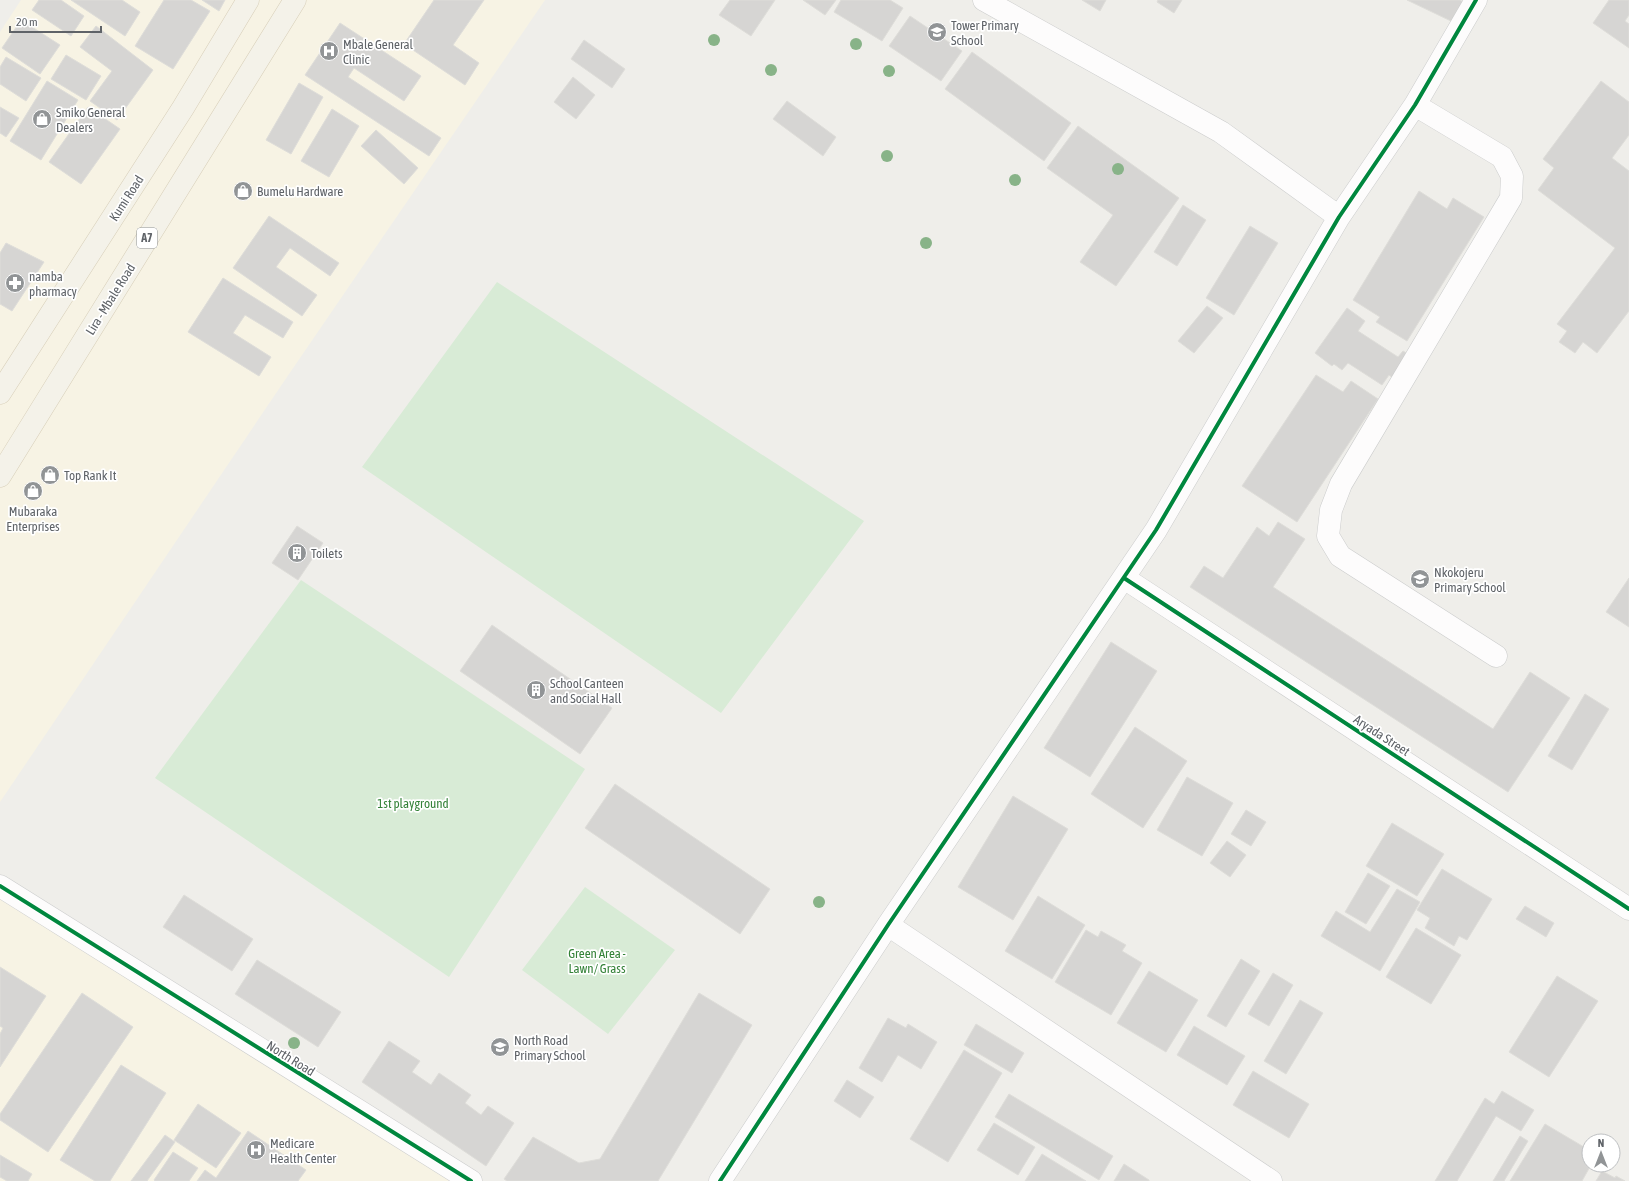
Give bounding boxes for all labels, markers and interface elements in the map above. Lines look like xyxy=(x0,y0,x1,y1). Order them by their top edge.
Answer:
scale bar xyxy=(10,8,101,34)
text: 20 m xyxy=(16,15,38,29)
place label: Tower Primary School xyxy=(951,18,1019,48)
school or university icon: Tower Primary School xyxy=(926,21,948,43)
place label: Mbale General Clinic xyxy=(343,37,414,67)
hospital icon: Mbale General Clinic xyxy=(318,40,340,62)
place label: Smiko General Dealers xyxy=(56,105,126,135)
shop icon: Smiko General Dealers xyxy=(31,108,53,130)
street label: Kumi Road xyxy=(106,173,147,224)
shop icon: Bumelu Hardware xyxy=(232,180,254,202)
place label: Bumelu Hardware xyxy=(257,184,343,199)
road number: A7 xyxy=(137,228,157,248)
street label: Lira - Mbale Road xyxy=(83,261,138,338)
place label: namba pharmacy xyxy=(29,269,78,299)
pharmacy icon: namba pharmacy xyxy=(4,272,26,294)
shop icon: Top Rank It xyxy=(39,464,61,486)
place label: Top Rank It xyxy=(64,468,117,483)
shop icon: Mubaraka Enterprises xyxy=(22,480,44,502)
place label: Mubaraka Enterprises xyxy=(6,504,60,534)
building icon: Toilets xyxy=(286,542,308,564)
place label: Toilets xyxy=(311,546,343,561)
place label: Nkokojeru Primary School xyxy=(1434,565,1506,595)
school or university icon: Nkokojeru Primary School xyxy=(1409,568,1431,590)
place label: School Canteen and Social Hall xyxy=(550,676,624,706)
building icon: School Canteen and Social Hall xyxy=(525,679,547,701)
street label: Aryada Street xyxy=(1351,712,1413,759)
park label: 1st playground xyxy=(377,796,449,811)
park label: Green Area - Lawn/ Grass xyxy=(568,946,626,976)
place label: North Road Primary School xyxy=(514,1033,586,1063)
school or university icon: North Road Primary School xyxy=(489,1036,511,1058)
street label: North Road xyxy=(264,1038,318,1079)
north arrow xyxy=(1581,1133,1621,1173)
place label: Medicare Health Center xyxy=(270,1136,336,1166)
text: N xyxy=(1598,1137,1604,1149)
hospital icon: Medicare Health Center xyxy=(245,1139,267,1161)

